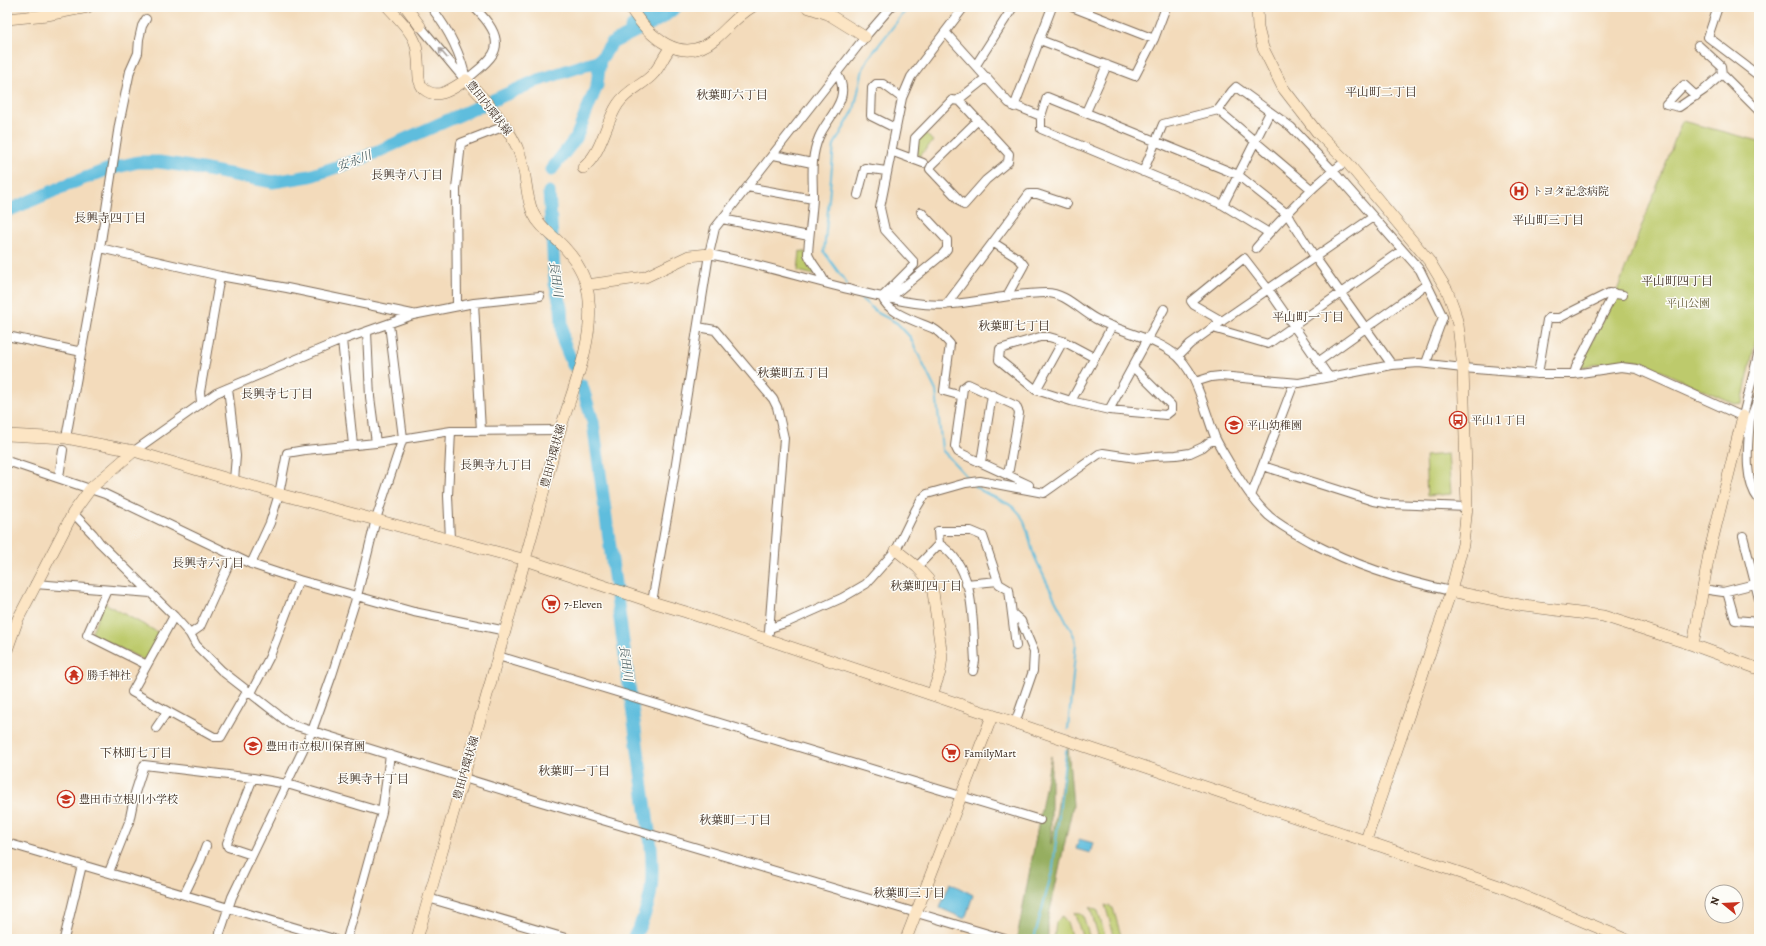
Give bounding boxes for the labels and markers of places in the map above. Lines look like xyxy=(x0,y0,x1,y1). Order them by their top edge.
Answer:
hospital icon: トヨタ記念病院 xyxy=(1509,181,1529,201)
place label: トヨタ記念病院 xyxy=(1532,184,1609,199)
bus stop icon: 平山１丁目 xyxy=(1448,410,1468,430)
place label: 平山１丁目 xyxy=(1471,413,1526,428)
school or university icon: 平山幼稚園 xyxy=(1224,415,1244,435)
place label: 平山幼稚園 xyxy=(1247,418,1302,433)
supermarket icon: 7-Eleven xyxy=(541,594,561,614)
place label: 7-Eleven xyxy=(564,597,602,612)
temple icon: 勝手神社 xyxy=(64,665,84,685)
place label: 勝手神社 xyxy=(87,668,131,683)
school or university icon: 豊田市立根川保育園 xyxy=(243,736,263,756)
place label: 豊田市立根川保育園 xyxy=(266,739,365,754)
supermarket icon: FamilyMart xyxy=(941,743,961,763)
place label: FamilyMart xyxy=(964,746,1016,761)
school or university icon: 豊田市立根川小学校 xyxy=(56,789,76,809)
place label: 豊田市立根川小学校 xyxy=(79,792,178,807)

